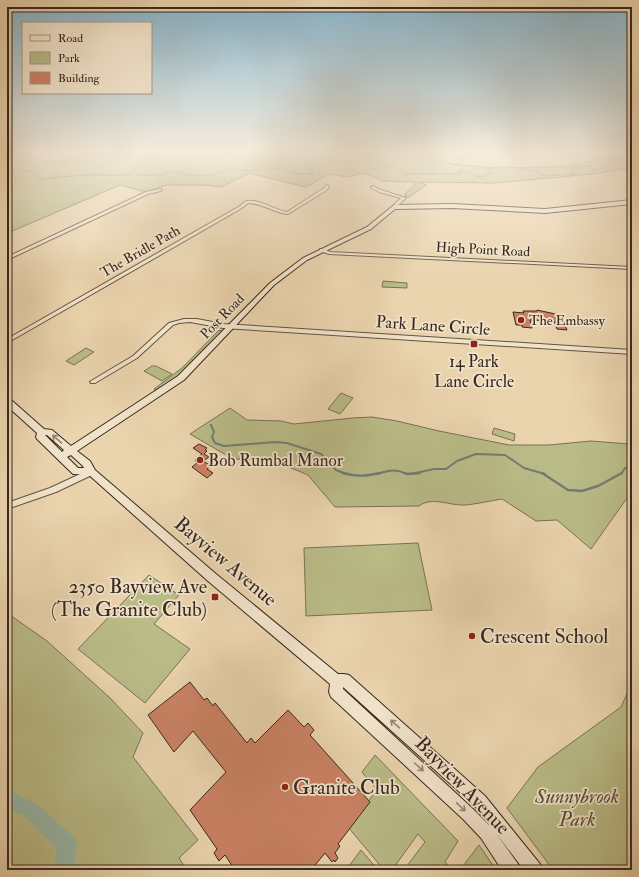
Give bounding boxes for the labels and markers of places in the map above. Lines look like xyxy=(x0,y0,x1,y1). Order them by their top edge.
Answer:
place label: The Embassy xyxy=(529,312,606,330)
marker: The Embassy xyxy=(516,315,526,325)
marker: 14 Park Lane Circle xyxy=(469,339,479,349)
place label: 14 Park Lane Circle xyxy=(434,351,514,392)
place label: Bob Rumbal Manor xyxy=(208,450,344,471)
marker: Bob Rumbal Manor xyxy=(195,455,205,465)
place label: 2350 Bayview Ave (The Granite Club) xyxy=(51,574,207,622)
marker: 2350 Bayview Ave (The Granite Club) xyxy=(210,592,220,602)
place label: Crescent School xyxy=(480,624,608,649)
marker: Crescent School xyxy=(467,631,477,641)
place label: Granite Club xyxy=(293,775,400,800)
marker: Granite Club xyxy=(280,782,290,792)

